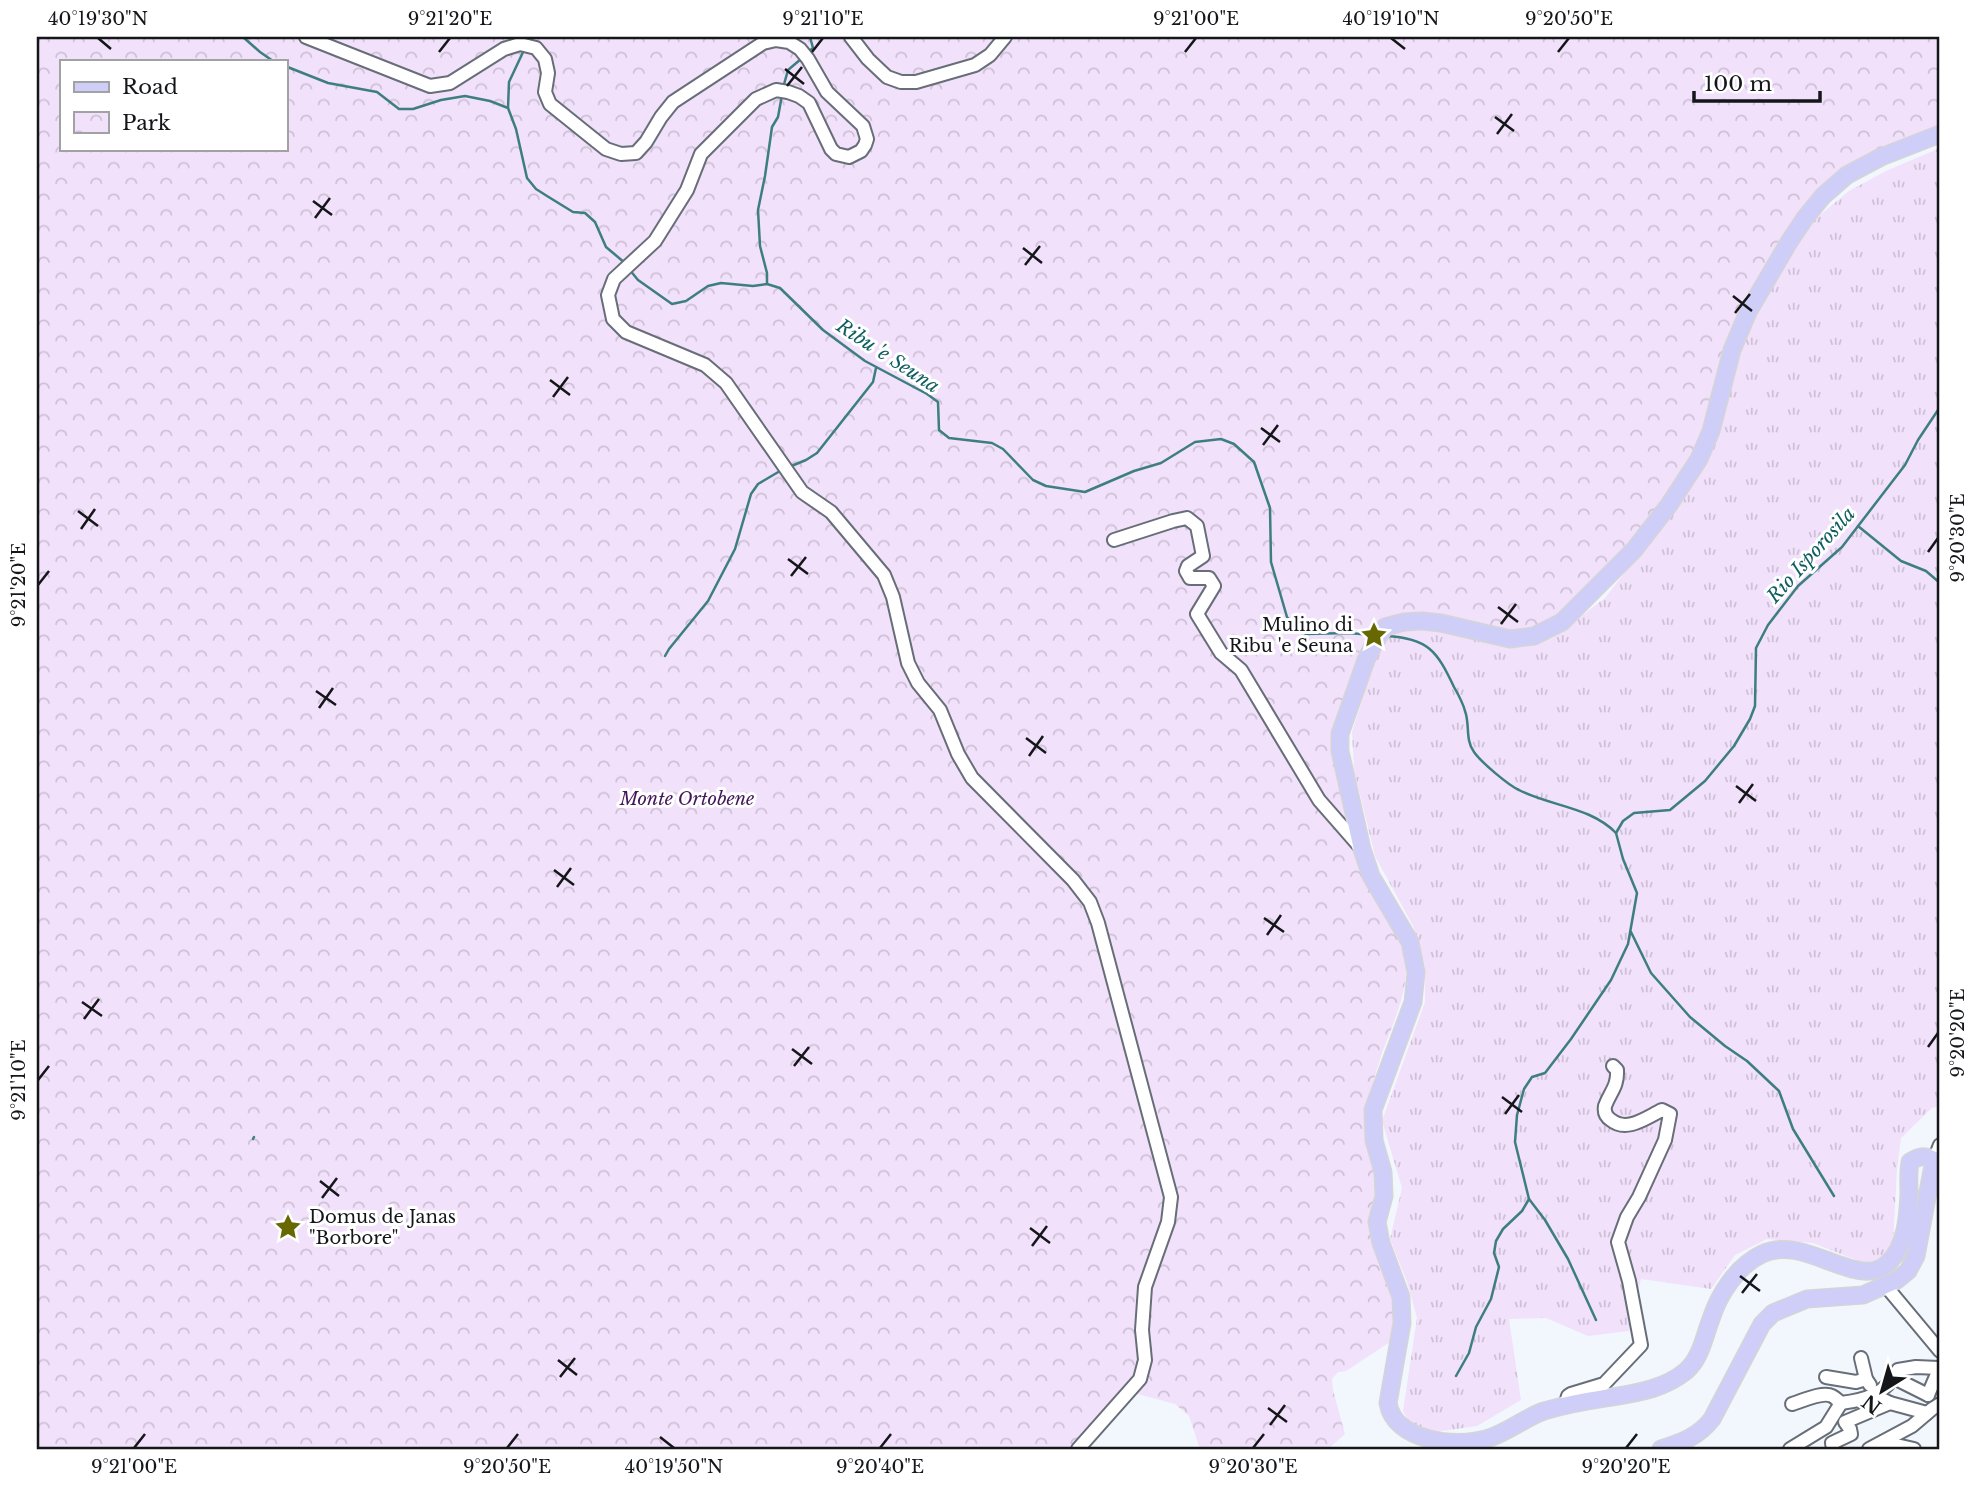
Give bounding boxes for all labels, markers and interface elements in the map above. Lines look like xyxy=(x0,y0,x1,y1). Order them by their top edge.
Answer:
text: 40°19'30"N xyxy=(48,8,148,30)
text: 9°21'20"E xyxy=(408,8,492,30)
text: 9°21'10"E xyxy=(782,8,864,30)
text: 9°21'00"E xyxy=(1153,8,1239,30)
text: 40°19'10"N xyxy=(1343,8,1439,30)
text: 9°20'50"E xyxy=(1525,8,1613,30)
legend xyxy=(60,60,287,150)
scale bar xyxy=(1694,60,1820,104)
text: 100 m xyxy=(1704,71,1772,97)
text: Road xyxy=(122,74,178,100)
text: Park xyxy=(122,110,171,136)
water label: Ribu 'e Seuna xyxy=(831,314,944,398)
text: 9°20'30"E xyxy=(1947,493,1969,583)
water label: Rio Isporosila xyxy=(1761,502,1860,608)
text: 9°21'20"E xyxy=(8,543,30,627)
place label: Mulino di Ribu 'e Seuna xyxy=(1229,614,1353,657)
place icon: Mulino di Ribu 'e Seuna xyxy=(1359,620,1389,650)
park label: Monte Ortobene xyxy=(619,788,754,810)
text: 9°20'20"E xyxy=(1947,988,1969,1078)
text: 9°21'10"E xyxy=(8,1039,30,1121)
place label: Domus de Janas "Borbore" xyxy=(309,1206,456,1249)
place icon: Domus de Janas "Borbore" xyxy=(273,1212,303,1242)
north arrow xyxy=(1848,1356,1918,1426)
text: N xyxy=(1858,1390,1886,1419)
text: 9°21'00"E xyxy=(91,1456,177,1478)
text: 9°20'50"E xyxy=(463,1456,551,1478)
text: 40°19'50"N xyxy=(625,1456,723,1478)
text: 9°20'40"E xyxy=(836,1456,924,1478)
text: 9°20'30"E xyxy=(1208,1456,1298,1478)
text: 9°20'20"E xyxy=(1581,1456,1671,1478)

